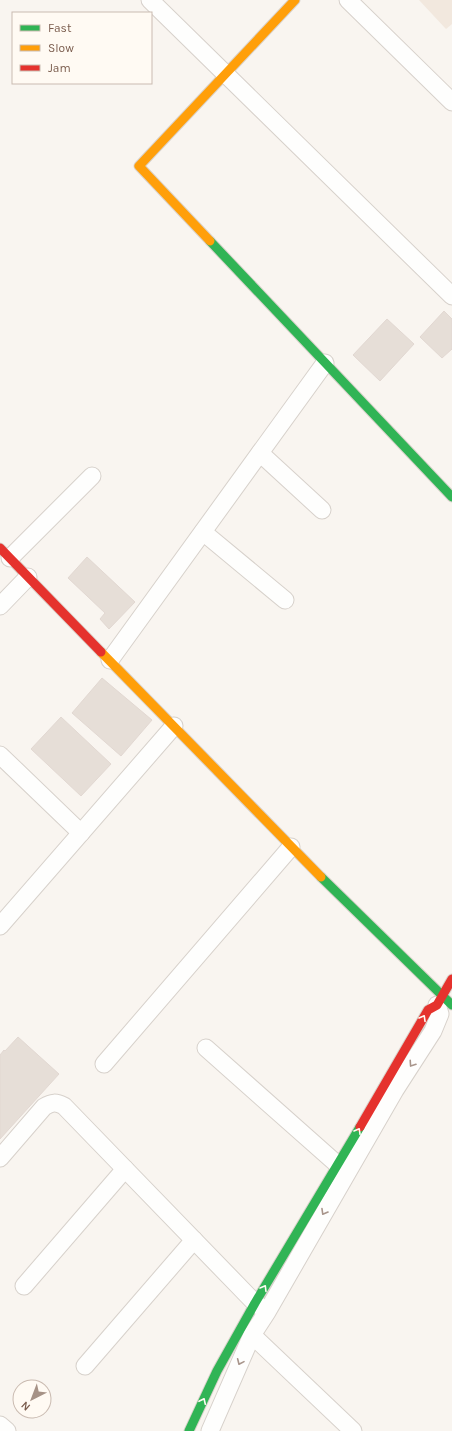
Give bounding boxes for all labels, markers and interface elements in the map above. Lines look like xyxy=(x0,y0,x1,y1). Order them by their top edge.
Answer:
legend xyxy=(12,12,152,84)
text: Fast xyxy=(48,21,72,35)
text: Slow xyxy=(48,41,74,55)
text: Jam xyxy=(48,61,71,75)
one-way arrow xyxy=(418,1015,425,1022)
one-way arrow xyxy=(410,1059,417,1066)
one-way arrow xyxy=(353,1128,360,1135)
one-way arrow xyxy=(322,1207,329,1215)
one-way arrow xyxy=(259,1285,267,1292)
one-way arrow xyxy=(237,1357,245,1365)
north arrow xyxy=(12,1379,52,1419)
one-way arrow xyxy=(198,1398,206,1405)
text: N xyxy=(18,1399,33,1414)

